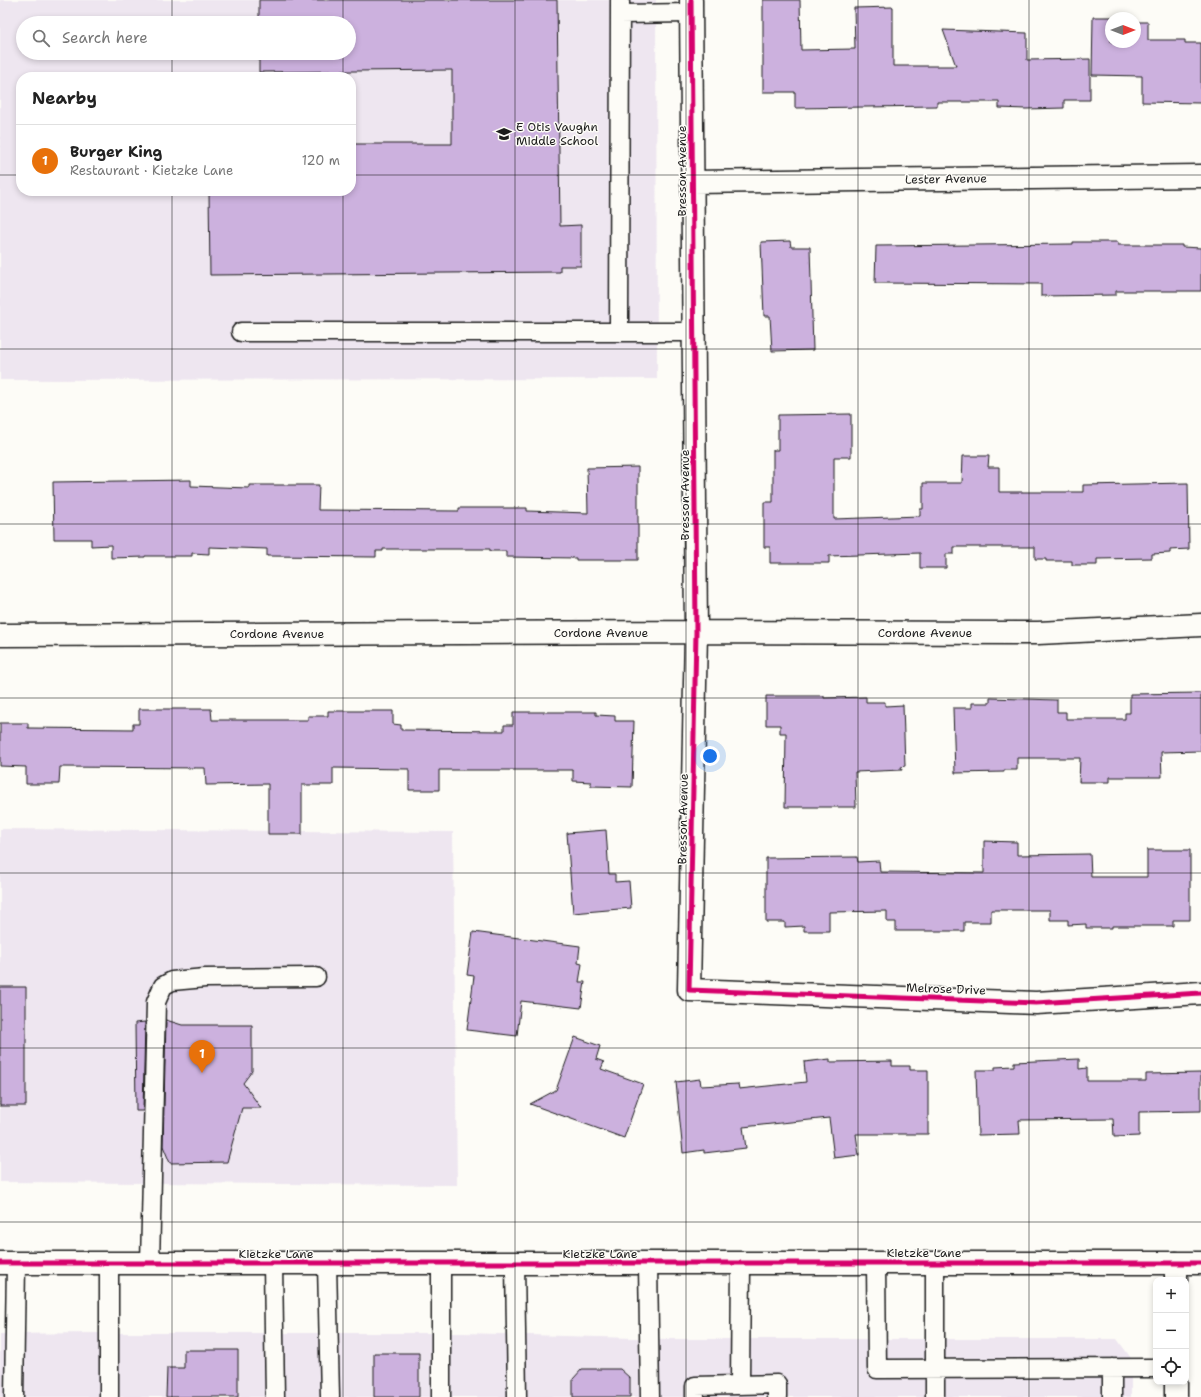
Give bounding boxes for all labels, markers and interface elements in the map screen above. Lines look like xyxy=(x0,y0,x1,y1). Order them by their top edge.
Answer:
north arrow xyxy=(1105,12,1141,48)
search box xyxy=(16,16,356,60)
icon: search xyxy=(30,27,52,49)
text: Search here xyxy=(62,28,148,48)
text: Nearby xyxy=(32,87,97,109)
place label: E Otis Vaughn Middle School xyxy=(516,119,598,149)
school or university icon: E Otis Vaughn Middle School xyxy=(495,125,513,143)
street label: Bresson Avenue xyxy=(674,125,690,217)
text: Burger King xyxy=(70,142,162,162)
text: 1 xyxy=(42,152,48,169)
text: 120 m xyxy=(302,152,340,169)
text: Restaurant · Kietzke Lane xyxy=(70,162,233,179)
street label: Lester Avenue xyxy=(905,170,987,188)
street label: Bresson Avenue xyxy=(677,449,693,541)
street label: Cordone Avenue xyxy=(554,625,649,641)
street label: Cordone Avenue xyxy=(878,625,973,641)
street label: Cordone Avenue xyxy=(230,626,325,642)
your location xyxy=(700,746,720,766)
street label: Bresson Avenue xyxy=(674,773,692,865)
street label: Melrose Drive xyxy=(906,980,986,998)
pin: 1 xyxy=(189,1040,215,1073)
street label: Kietzke Lane xyxy=(887,1245,962,1261)
street label: Kietzke Lane xyxy=(239,1246,314,1262)
street label: Kietzke Lane xyxy=(563,1246,638,1262)
map controls xyxy=(1153,1277,1189,1385)
button: + xyxy=(1153,1277,1189,1313)
button: − xyxy=(1153,1313,1189,1349)
button: locate xyxy=(1153,1349,1189,1385)

